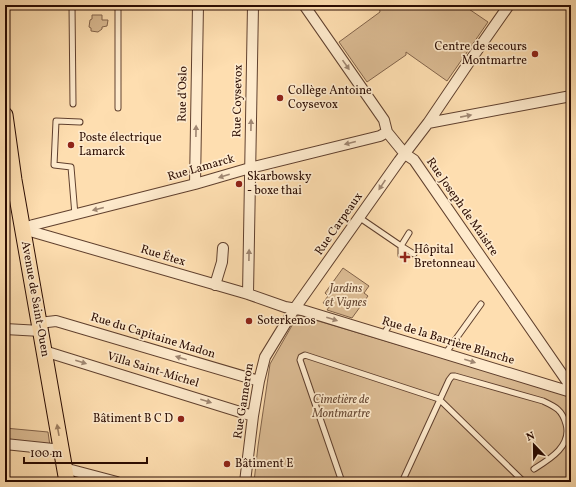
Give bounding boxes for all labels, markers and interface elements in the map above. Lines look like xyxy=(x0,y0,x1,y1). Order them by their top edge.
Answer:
place label: Centre de secours Montmartre xyxy=(435,39,527,69)
marker: Centre de secours Montmartre xyxy=(530,49,540,59)
one-way arrow xyxy=(342,59,350,70)
street label: Rue Coysevox xyxy=(229,64,247,138)
street label: Rue d'Oslo xyxy=(175,66,191,122)
place label: Collège Antoine Coysevox xyxy=(288,83,372,113)
marker: Collège Antoine Coysevox xyxy=(275,93,285,103)
one-way arrow xyxy=(460,113,472,119)
one-way arrow xyxy=(248,118,254,131)
one-way arrow xyxy=(193,124,199,137)
place label: Poste électrique Lamarck xyxy=(79,130,162,160)
marker: Poste électrique Lamarck xyxy=(66,140,76,150)
one-way arrow xyxy=(343,141,356,147)
street label: Rue Lamarck xyxy=(166,151,237,185)
street label: Rue Joseph de Maistre xyxy=(422,155,502,259)
place label: Skarbowsky - boxe thai xyxy=(247,169,312,199)
one-way arrow xyxy=(217,173,229,179)
marker: Skarbowsky - boxe thai xyxy=(234,179,244,189)
one-way arrow xyxy=(378,180,386,191)
street label: Rue Carpeaux xyxy=(311,189,367,259)
one-way arrow xyxy=(92,206,104,212)
street label: Avenue de Saint-Ouen xyxy=(17,240,53,358)
street label: Rue Étex xyxy=(139,241,188,270)
place label: Hôpital Bretonneau xyxy=(414,242,476,272)
one-way arrow xyxy=(246,248,252,261)
marker: Hôpital Bretonneau xyxy=(399,251,411,263)
park label: Jardins et Vignes xyxy=(325,281,367,311)
street label: Rue du Capitaine Madon xyxy=(89,309,217,363)
place label: Soterkenos xyxy=(257,313,316,329)
street label: Rue de la Barrière Blanche xyxy=(380,313,517,369)
marker: Soterkenos xyxy=(244,316,254,326)
one-way arrow xyxy=(326,316,338,322)
street label: Villa Saint-Michel xyxy=(105,348,201,392)
one-way arrow xyxy=(175,355,187,361)
one-way arrow xyxy=(464,358,476,364)
one-way arrow xyxy=(76,359,88,365)
street label: Rue Ganneron xyxy=(230,362,258,440)
park label: Cimetière de Montmartre xyxy=(311,392,370,422)
one-way arrow xyxy=(200,398,212,404)
place label: Bâtiment B C D xyxy=(93,411,173,427)
marker: Bâtiment B C D xyxy=(176,414,186,424)
one-way arrow xyxy=(55,424,61,436)
north arrow xyxy=(514,425,554,465)
text: N xyxy=(524,429,537,446)
scale bar xyxy=(24,439,147,465)
text: 100 m xyxy=(30,446,63,462)
place label: Bâtiment E xyxy=(235,456,293,472)
marker: Bâtiment E xyxy=(222,459,232,469)

